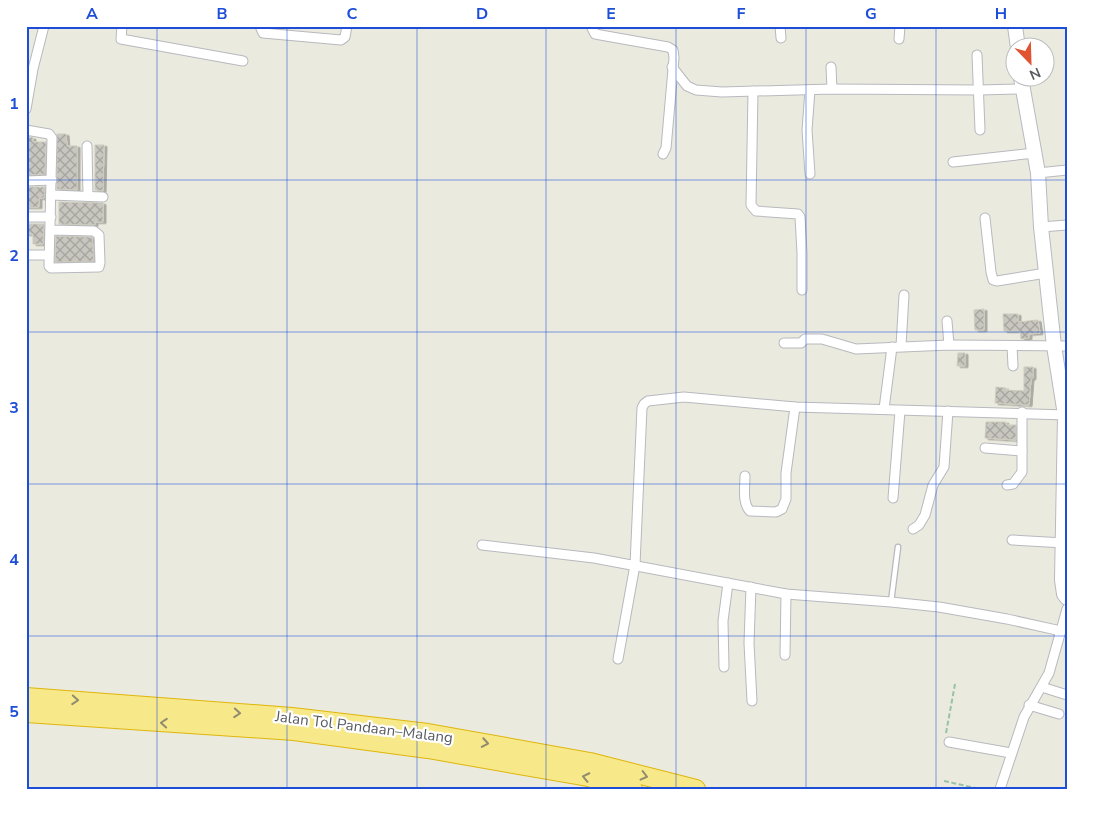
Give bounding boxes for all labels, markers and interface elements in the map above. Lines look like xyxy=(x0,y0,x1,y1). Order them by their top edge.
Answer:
text: A xyxy=(86,3,98,25)
text: B xyxy=(216,3,228,25)
text: C xyxy=(347,3,358,25)
text: D xyxy=(476,3,488,25)
text: E xyxy=(606,3,616,25)
text: F xyxy=(737,3,746,25)
text: G xyxy=(865,3,877,25)
text: H xyxy=(995,3,1007,25)
north arrow xyxy=(1006,38,1056,88)
text: N xyxy=(1026,63,1043,84)
text: 1 xyxy=(9,93,19,115)
text: 2 xyxy=(9,245,19,267)
text: 3 xyxy=(9,397,19,419)
text: 4 xyxy=(9,549,19,571)
one-way arrow xyxy=(71,695,79,706)
text: 5 xyxy=(9,701,19,723)
street label: Jalan Tol Pandaan–Malang xyxy=(273,706,454,748)
one-way arrow xyxy=(233,707,241,718)
one-way arrow xyxy=(160,717,168,728)
one-way arrow xyxy=(480,738,489,748)
one-way arrow xyxy=(639,770,648,780)
one-way arrow xyxy=(581,772,590,782)

